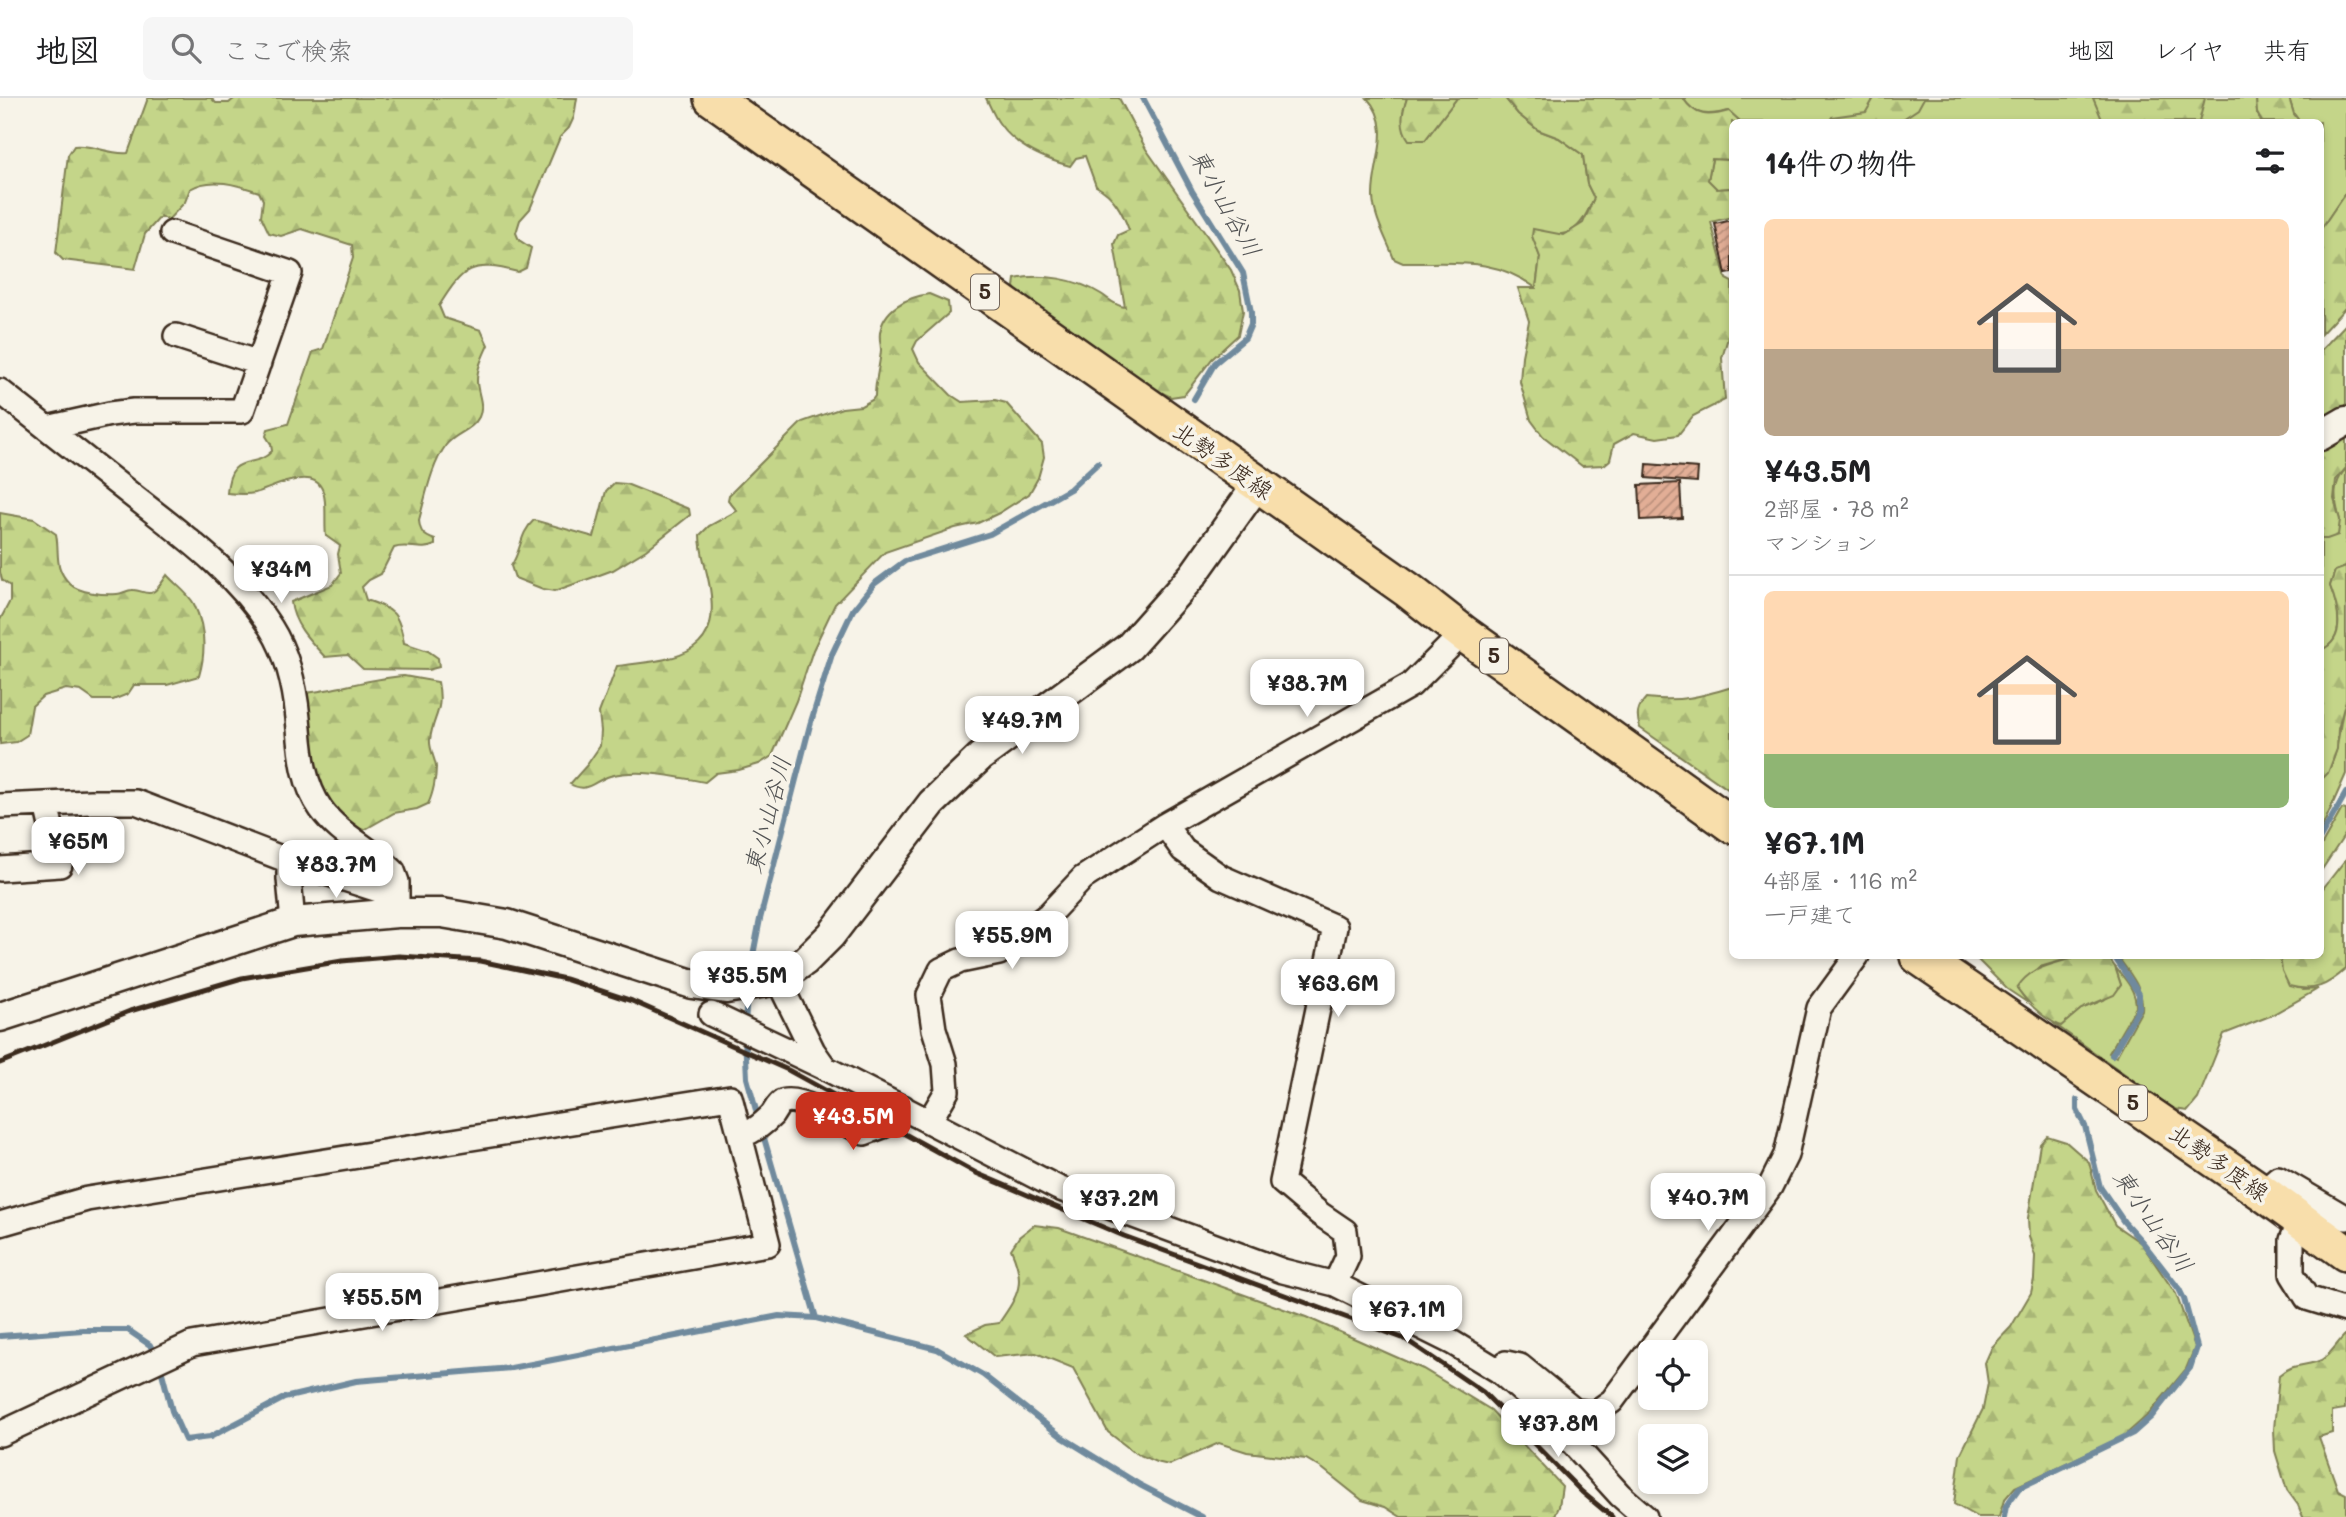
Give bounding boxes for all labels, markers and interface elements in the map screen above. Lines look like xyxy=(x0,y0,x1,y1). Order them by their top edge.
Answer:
search box xyxy=(143,17,633,80)
text: 地図 xyxy=(35,27,101,70)
icon: search xyxy=(167,29,205,67)
text: ここで検索 xyxy=(223,33,353,67)
text: 地図 xyxy=(2068,34,2116,65)
text: レイヤ xyxy=(2154,34,2225,65)
text: 共有 xyxy=(2263,34,2311,65)
water label: 東小山谷川 xyxy=(1184,142,1269,262)
text: 14件の物件 xyxy=(1764,142,1916,182)
icon: filters xyxy=(2251,142,2289,180)
icon: home xyxy=(1964,265,2090,391)
road number: 5 xyxy=(971,274,999,310)
street label: 北勢多度線 xyxy=(1168,415,1279,505)
text: ¥43.5M xyxy=(1764,450,1872,490)
text: 2部屋 · 78 m² xyxy=(1764,493,1909,523)
text: マンション xyxy=(1764,527,1878,557)
pin: ¥34M xyxy=(240,546,322,605)
text: ¥34M xyxy=(250,553,312,583)
icon: home xyxy=(1964,637,2090,763)
road number: 5 xyxy=(1480,638,1508,674)
pin: ¥38.7M xyxy=(1250,660,1364,719)
text: ¥38.7M xyxy=(1266,667,1348,697)
pin: ¥49.7M xyxy=(965,696,1079,756)
text: ¥49.7M xyxy=(981,704,1063,734)
water label: 東小山谷川 xyxy=(736,753,797,877)
pin: ¥65M xyxy=(37,818,119,877)
text: ¥67.1M xyxy=(1764,822,1865,862)
text: ¥65M xyxy=(47,825,109,855)
pin: ¥83.7M xyxy=(279,840,393,900)
text: ¥83.7M xyxy=(295,848,377,878)
text: 4部屋 · 116 m² xyxy=(1764,865,1917,895)
text: 一戸建て xyxy=(1764,899,1856,929)
pin: ¥55.9M xyxy=(955,912,1069,971)
text: ¥55.9M xyxy=(971,919,1053,949)
pin: ¥35.5M xyxy=(690,951,804,1011)
text: ¥35.5M xyxy=(706,959,788,989)
pin: ¥63.6M xyxy=(1281,960,1395,1019)
text: ¥63.6M xyxy=(1297,967,1379,997)
road number: 5 xyxy=(2119,1086,2147,1121)
pin: ¥43.5M xyxy=(796,1093,910,1152)
text: ¥43.5M xyxy=(812,1100,894,1130)
street label: 北勢多度線 xyxy=(2164,1117,2275,1207)
water label: 東小山谷川 xyxy=(2107,1162,2201,1278)
pin: ¥37.2M xyxy=(1062,1174,1176,1234)
pin: ¥40.7M xyxy=(1651,1174,1765,1233)
text: ¥40.7M xyxy=(1667,1181,1749,1211)
text: ¥37.2M xyxy=(1079,1182,1159,1212)
pin: ¥55.5M xyxy=(325,1274,439,1333)
text: ¥55.5M xyxy=(341,1281,423,1311)
pin: ¥67.1M xyxy=(1350,1286,1464,1345)
text: ¥67.1M xyxy=(1368,1293,1446,1323)
map controls xyxy=(1638,1340,1708,1494)
button: locate xyxy=(1638,1340,1708,1410)
pin: ¥37.8M xyxy=(1501,1400,1615,1459)
text: ¥37.8M xyxy=(1517,1407,1599,1437)
button: layers xyxy=(1638,1424,1708,1494)

